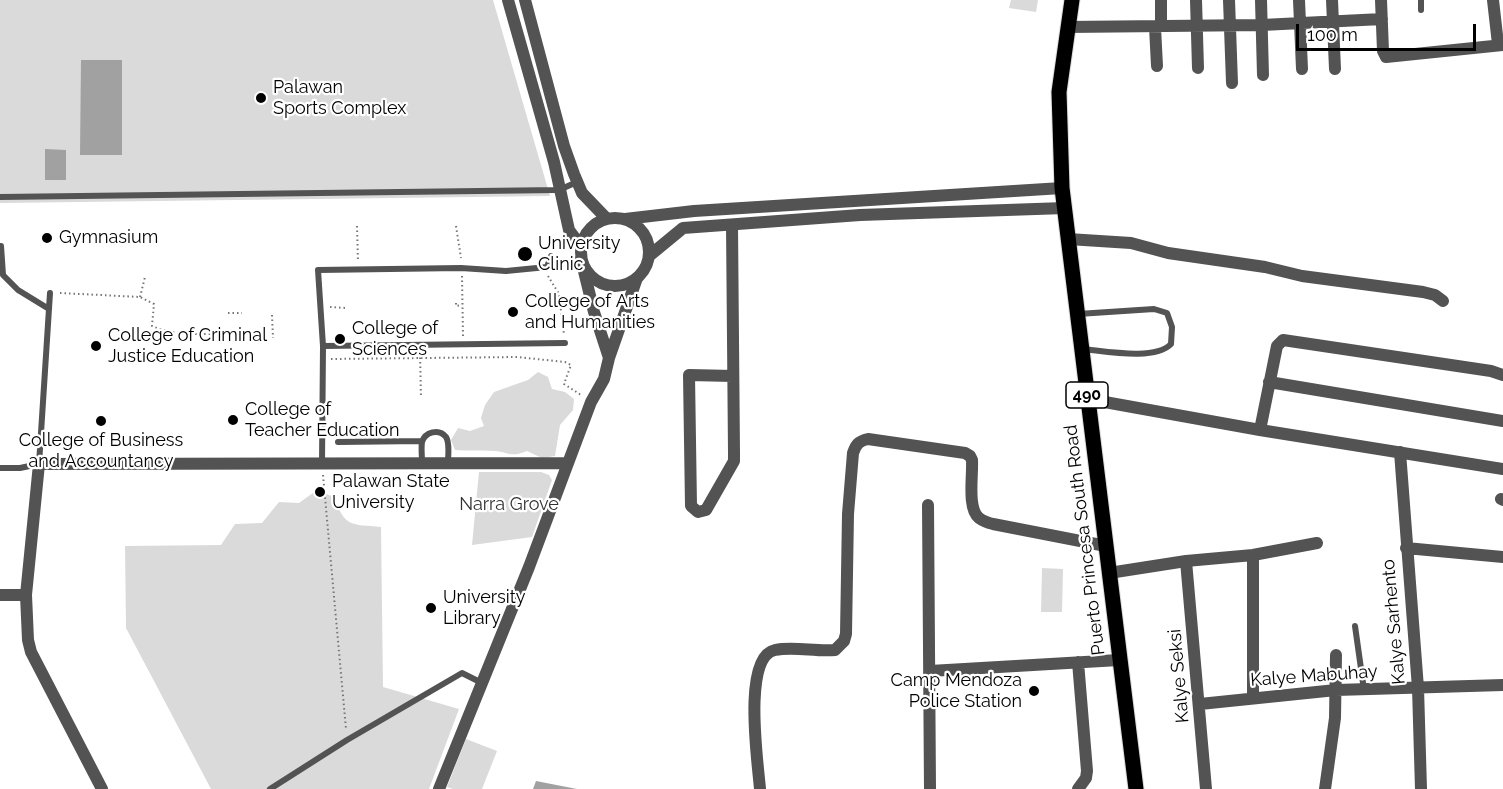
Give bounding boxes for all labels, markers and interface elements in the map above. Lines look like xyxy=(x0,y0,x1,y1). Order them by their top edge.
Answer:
scale bar xyxy=(1299,12,1479,50)
text: 100 m xyxy=(1307,24,1358,45)
place label: Palawan Sports Complex xyxy=(273,77,406,119)
marker: Palawan Sports Complex xyxy=(254,91,268,105)
place label: Gymnasium xyxy=(59,227,158,249)
marker: Gymnasium xyxy=(40,231,54,245)
place label: University Clinic xyxy=(538,233,620,276)
marker: University Clinic xyxy=(516,245,534,263)
place label: College of Arts and Humanities xyxy=(525,291,655,334)
marker: College of Arts and Humanities xyxy=(506,305,520,319)
place label: College of Sciences xyxy=(352,318,438,360)
place label: College of Criminal Justice Education xyxy=(108,325,267,368)
marker: College of Sciences xyxy=(333,332,347,346)
marker: College of Criminal Justice Education xyxy=(89,339,103,353)
road number: 490 xyxy=(1066,382,1108,408)
place label: College of Teacher Education xyxy=(245,399,400,442)
marker: College of Teacher Education xyxy=(226,413,240,427)
marker: College of Business and Accountancy xyxy=(94,414,108,428)
street label: Puerto Princesa South Road xyxy=(1060,424,1110,656)
place label: College of Business and Accountancy xyxy=(19,430,183,472)
place label: Palawan State University xyxy=(332,471,450,514)
marker: Palawan State University xyxy=(313,485,327,499)
park label: Narra Grove xyxy=(459,494,559,516)
street label: Kalye Sarhento xyxy=(1378,558,1410,686)
place label: University Library xyxy=(443,587,525,630)
marker: University Library xyxy=(424,601,438,615)
street label: Kalye Seksi xyxy=(1164,628,1194,724)
street label: Kalye Mabuhay xyxy=(1250,661,1378,691)
place label: Camp Mendoza Police Station xyxy=(891,670,1022,712)
marker: Camp Mendoza Police Station xyxy=(1027,684,1041,698)

